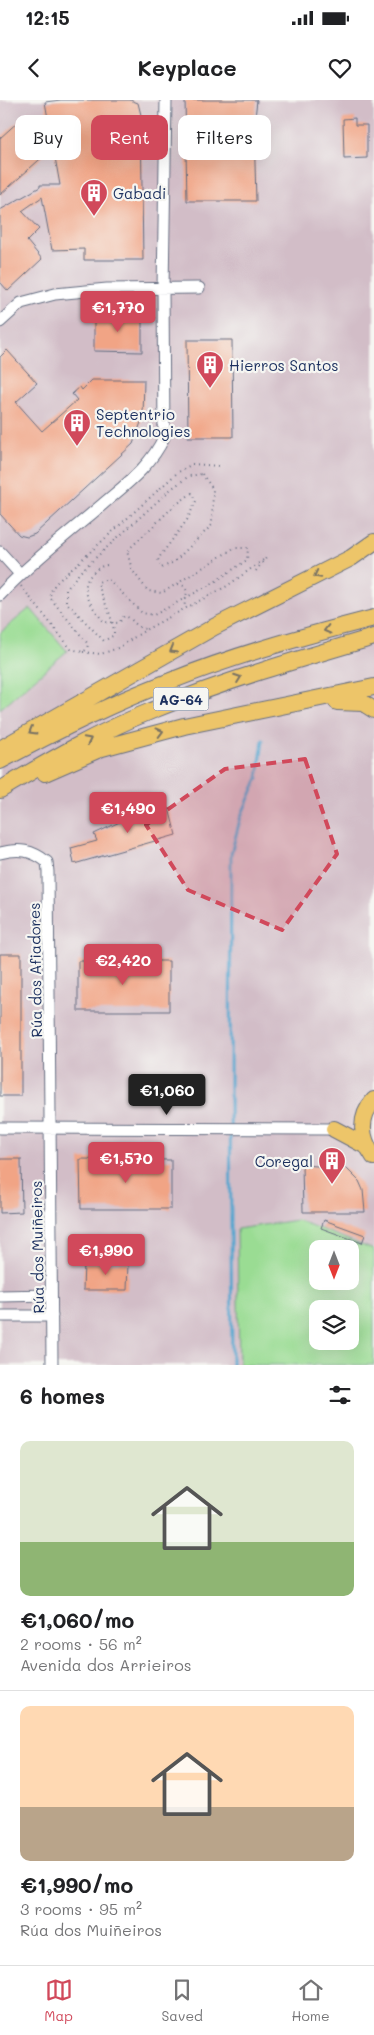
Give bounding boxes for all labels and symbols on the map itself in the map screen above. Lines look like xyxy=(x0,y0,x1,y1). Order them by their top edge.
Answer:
building icon: Gabadi xyxy=(79,178,109,217)
place label: Gabadi xyxy=(113,183,166,203)
pin: €1,770 xyxy=(77,290,159,333)
building icon: Hierros Santos xyxy=(195,350,225,389)
place label: Hierros Santos xyxy=(229,355,339,375)
place label: Septentrio Technologies xyxy=(96,404,191,441)
building icon: Septentrio Technologies xyxy=(62,408,92,447)
one-way arrow xyxy=(313,569,322,579)
one-way arrow xyxy=(323,625,331,635)
one-way arrow xyxy=(170,644,179,654)
one-way arrow xyxy=(233,674,242,684)
road number: AG-64 xyxy=(154,688,208,710)
one-way arrow xyxy=(28,724,37,734)
one-way arrow xyxy=(155,728,163,738)
one-way arrow xyxy=(83,736,92,746)
pin: €1,490 xyxy=(87,792,169,834)
street label: Rúa dos Afiadores xyxy=(24,902,46,1038)
pin: €2,420 xyxy=(82,944,164,986)
pin: €1,060 xyxy=(126,1074,208,1116)
pin: €1,570 xyxy=(85,1142,167,1184)
building icon: Coregal xyxy=(317,1146,347,1185)
place label: Coregal xyxy=(255,1151,313,1171)
street label: Rúa dos Muiñeiros xyxy=(26,1180,48,1314)
pin: €1,990 xyxy=(65,1234,147,1276)
north arrow xyxy=(309,1240,359,1290)

